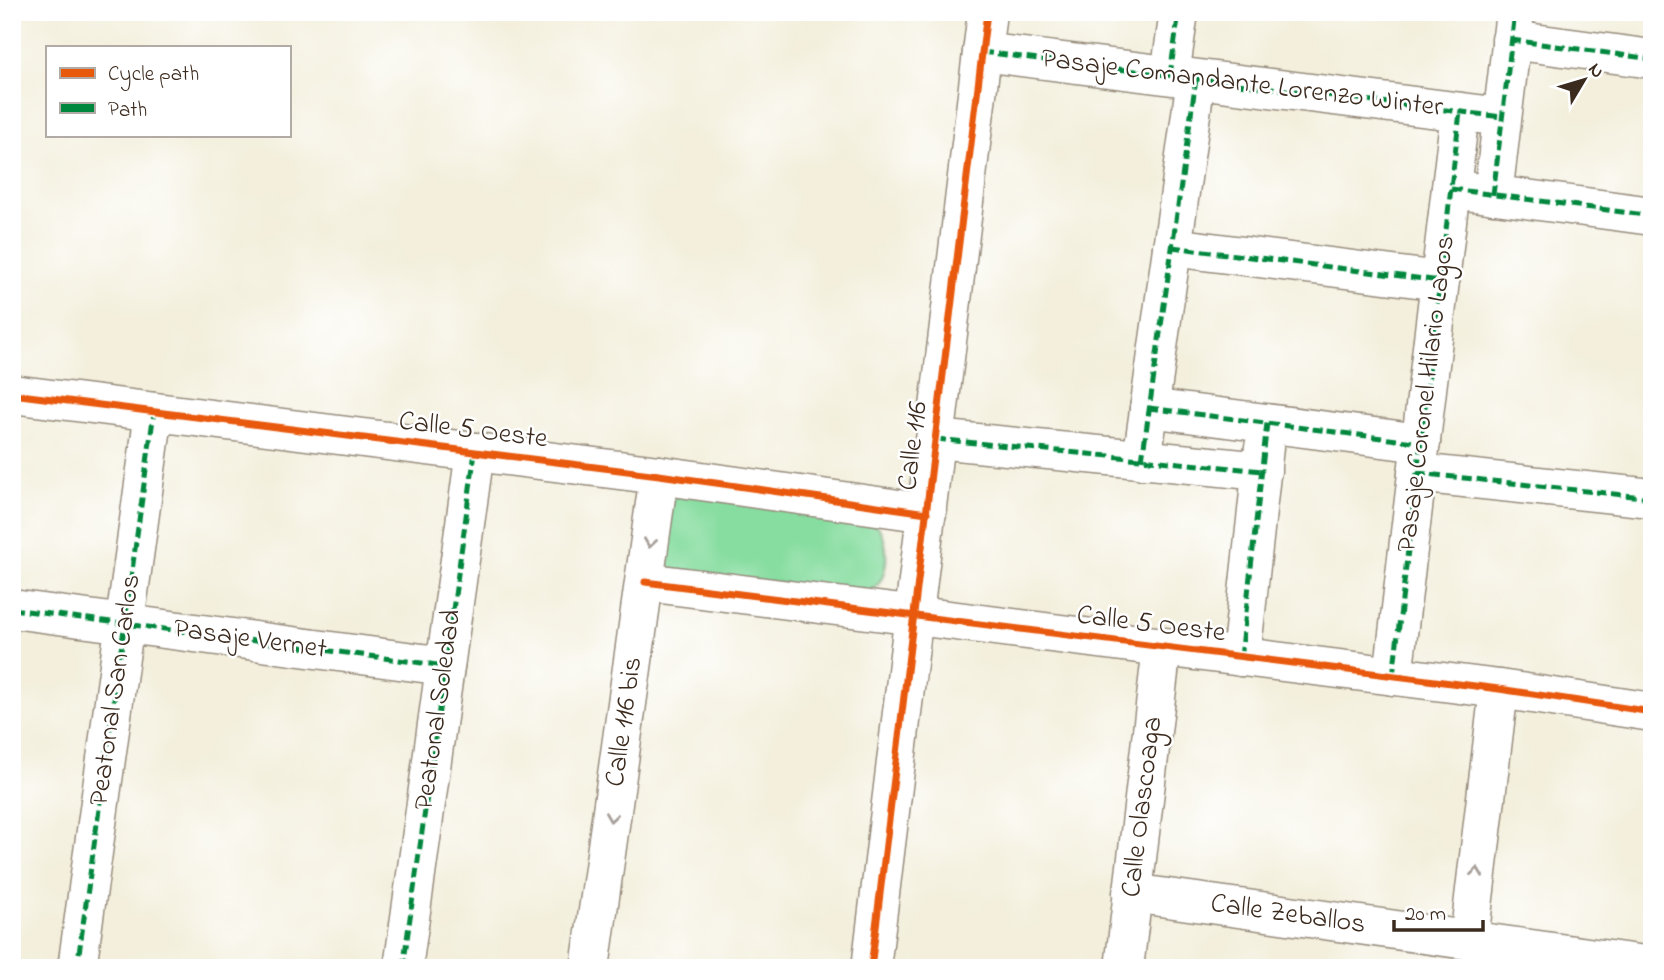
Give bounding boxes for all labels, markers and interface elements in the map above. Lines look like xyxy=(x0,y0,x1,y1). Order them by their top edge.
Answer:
street label: Pasaje Comandante Lorenzo Winter xyxy=(1039,39,1445,129)
legend xyxy=(46,46,290,136)
north arrow xyxy=(1548,46,1618,116)
text: N xyxy=(1581,58,1610,85)
text: Cycle path xyxy=(108,60,199,92)
text: Path xyxy=(108,96,147,126)
street label: Pasaje Coronel Hilario Lagos xyxy=(1387,233,1467,555)
street label: Calle 116 xyxy=(888,399,940,493)
street label: Calle 5 Oeste xyxy=(396,402,550,461)
one-way arrow xyxy=(643,537,658,549)
street label: Peatonal San Carlos xyxy=(79,572,153,808)
street label: Calle 5 Oeste xyxy=(1074,596,1228,655)
street label: Peatonal Soledad xyxy=(405,607,473,813)
street label: Pasaje Vernet xyxy=(171,609,329,671)
street label: Calle 116 bis xyxy=(596,654,654,790)
street label: Calle Olascoaga xyxy=(1112,714,1174,900)
one-way arrow xyxy=(604,811,619,822)
one-way arrow xyxy=(1470,867,1485,878)
street label: Calle Zeballos xyxy=(1208,884,1368,946)
scale bar xyxy=(1394,889,1484,933)
text: 20 m xyxy=(1405,900,1446,930)

